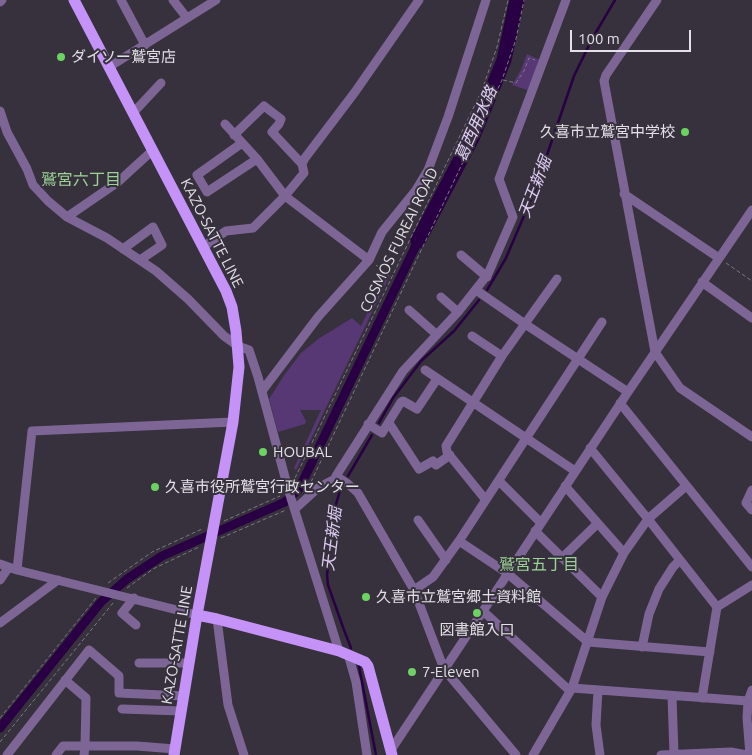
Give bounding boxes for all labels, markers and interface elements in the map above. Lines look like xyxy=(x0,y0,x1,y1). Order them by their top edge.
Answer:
scale bar xyxy=(572,20,693,52)
text: 100 m xyxy=(578,30,620,47)
place label: ダイソー鷲宮店 xyxy=(71,48,176,66)
marker: ダイソー鷲宮店 xyxy=(55,51,67,63)
water label: 葛西用水路 xyxy=(451,84,501,164)
place label: 久喜市立鷲宮中学校 xyxy=(540,123,675,141)
marker: 久喜市立鷲宮中学校 xyxy=(679,126,691,138)
water label: 天王新堀 xyxy=(515,154,555,220)
street label: COSMOS FUREAI ROAD xyxy=(356,165,442,315)
district label: 鷲宮六丁目 xyxy=(41,170,121,190)
street label: KAZO-SATTE LINE xyxy=(177,175,247,291)
place label: HOUBAL xyxy=(273,443,332,461)
marker: HOUBAL xyxy=(257,446,269,458)
place label: 久喜市役所鷲宮行政センター xyxy=(165,478,360,496)
marker: 久喜市役所鷲宮行政センター xyxy=(149,481,161,493)
water label: 天王新堀 xyxy=(319,506,345,572)
district label: 鷲宮五丁目 xyxy=(499,555,579,575)
street label: KAZO-SATTE LINE xyxy=(158,584,196,706)
place label: 久喜市立鷲宮郷土資料館 xyxy=(376,588,541,606)
marker: 久喜市立鷲宮郷土資料館 xyxy=(360,591,372,603)
marker: 図書館入口 xyxy=(471,607,483,619)
place label: 図書館入口 xyxy=(440,621,514,639)
place label: 7-Eleven xyxy=(422,663,480,681)
marker: 7-Eleven xyxy=(406,666,418,678)

